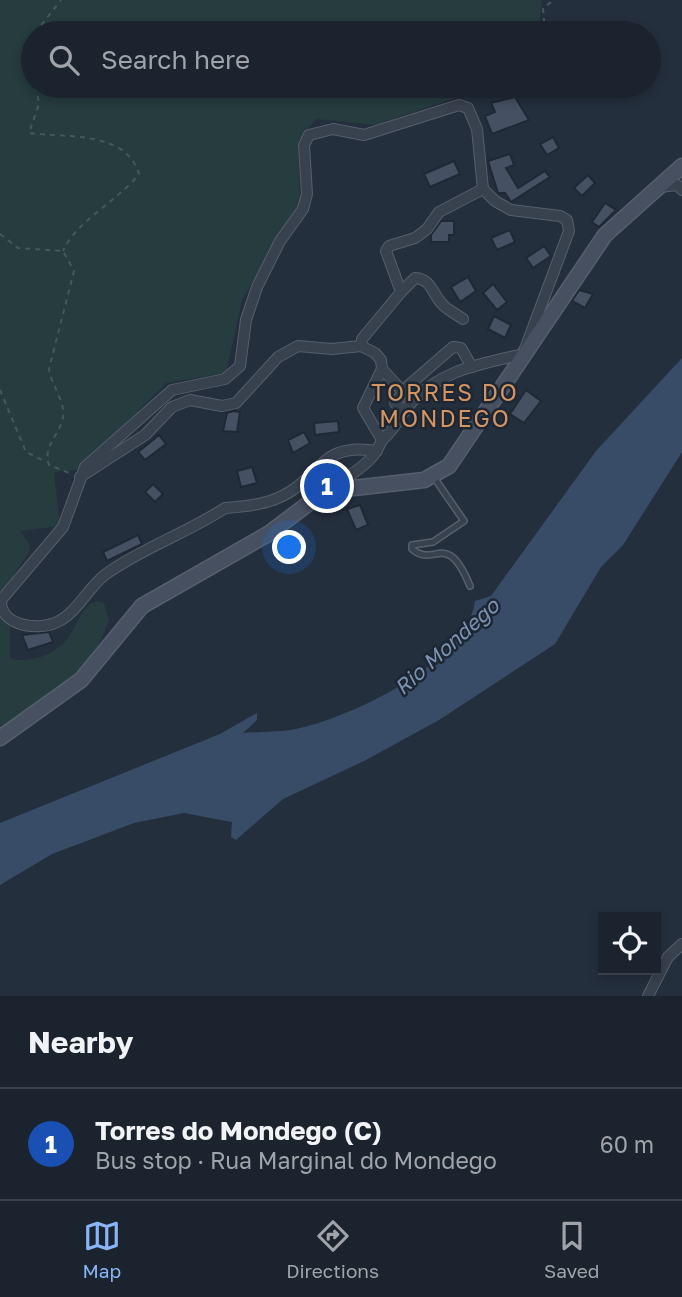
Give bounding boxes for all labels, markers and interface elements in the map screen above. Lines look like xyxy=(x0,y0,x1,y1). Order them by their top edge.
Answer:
search box xyxy=(21,21,661,98)
icon: search xyxy=(45,41,83,79)
text: Search here xyxy=(101,44,250,75)
district label: TORRES DO MONDEGO xyxy=(371,378,519,432)
pin: 1 xyxy=(304,460,350,512)
your location xyxy=(272,530,306,564)
water label: Rio Mondego xyxy=(389,592,505,700)
map controls xyxy=(598,912,661,975)
button: locate xyxy=(598,912,661,975)
text: Nearby xyxy=(28,1024,133,1060)
text: Torres do Mondego (C) xyxy=(95,1115,382,1146)
text: 1 xyxy=(45,1130,57,1158)
text: 60 m xyxy=(600,1130,654,1158)
text: Bus stop · Rua Marginal do Mondego xyxy=(95,1146,497,1174)
tab: Map xyxy=(82,1217,121,1282)
tab: Directions xyxy=(286,1217,379,1282)
tab: Saved xyxy=(544,1217,600,1282)

